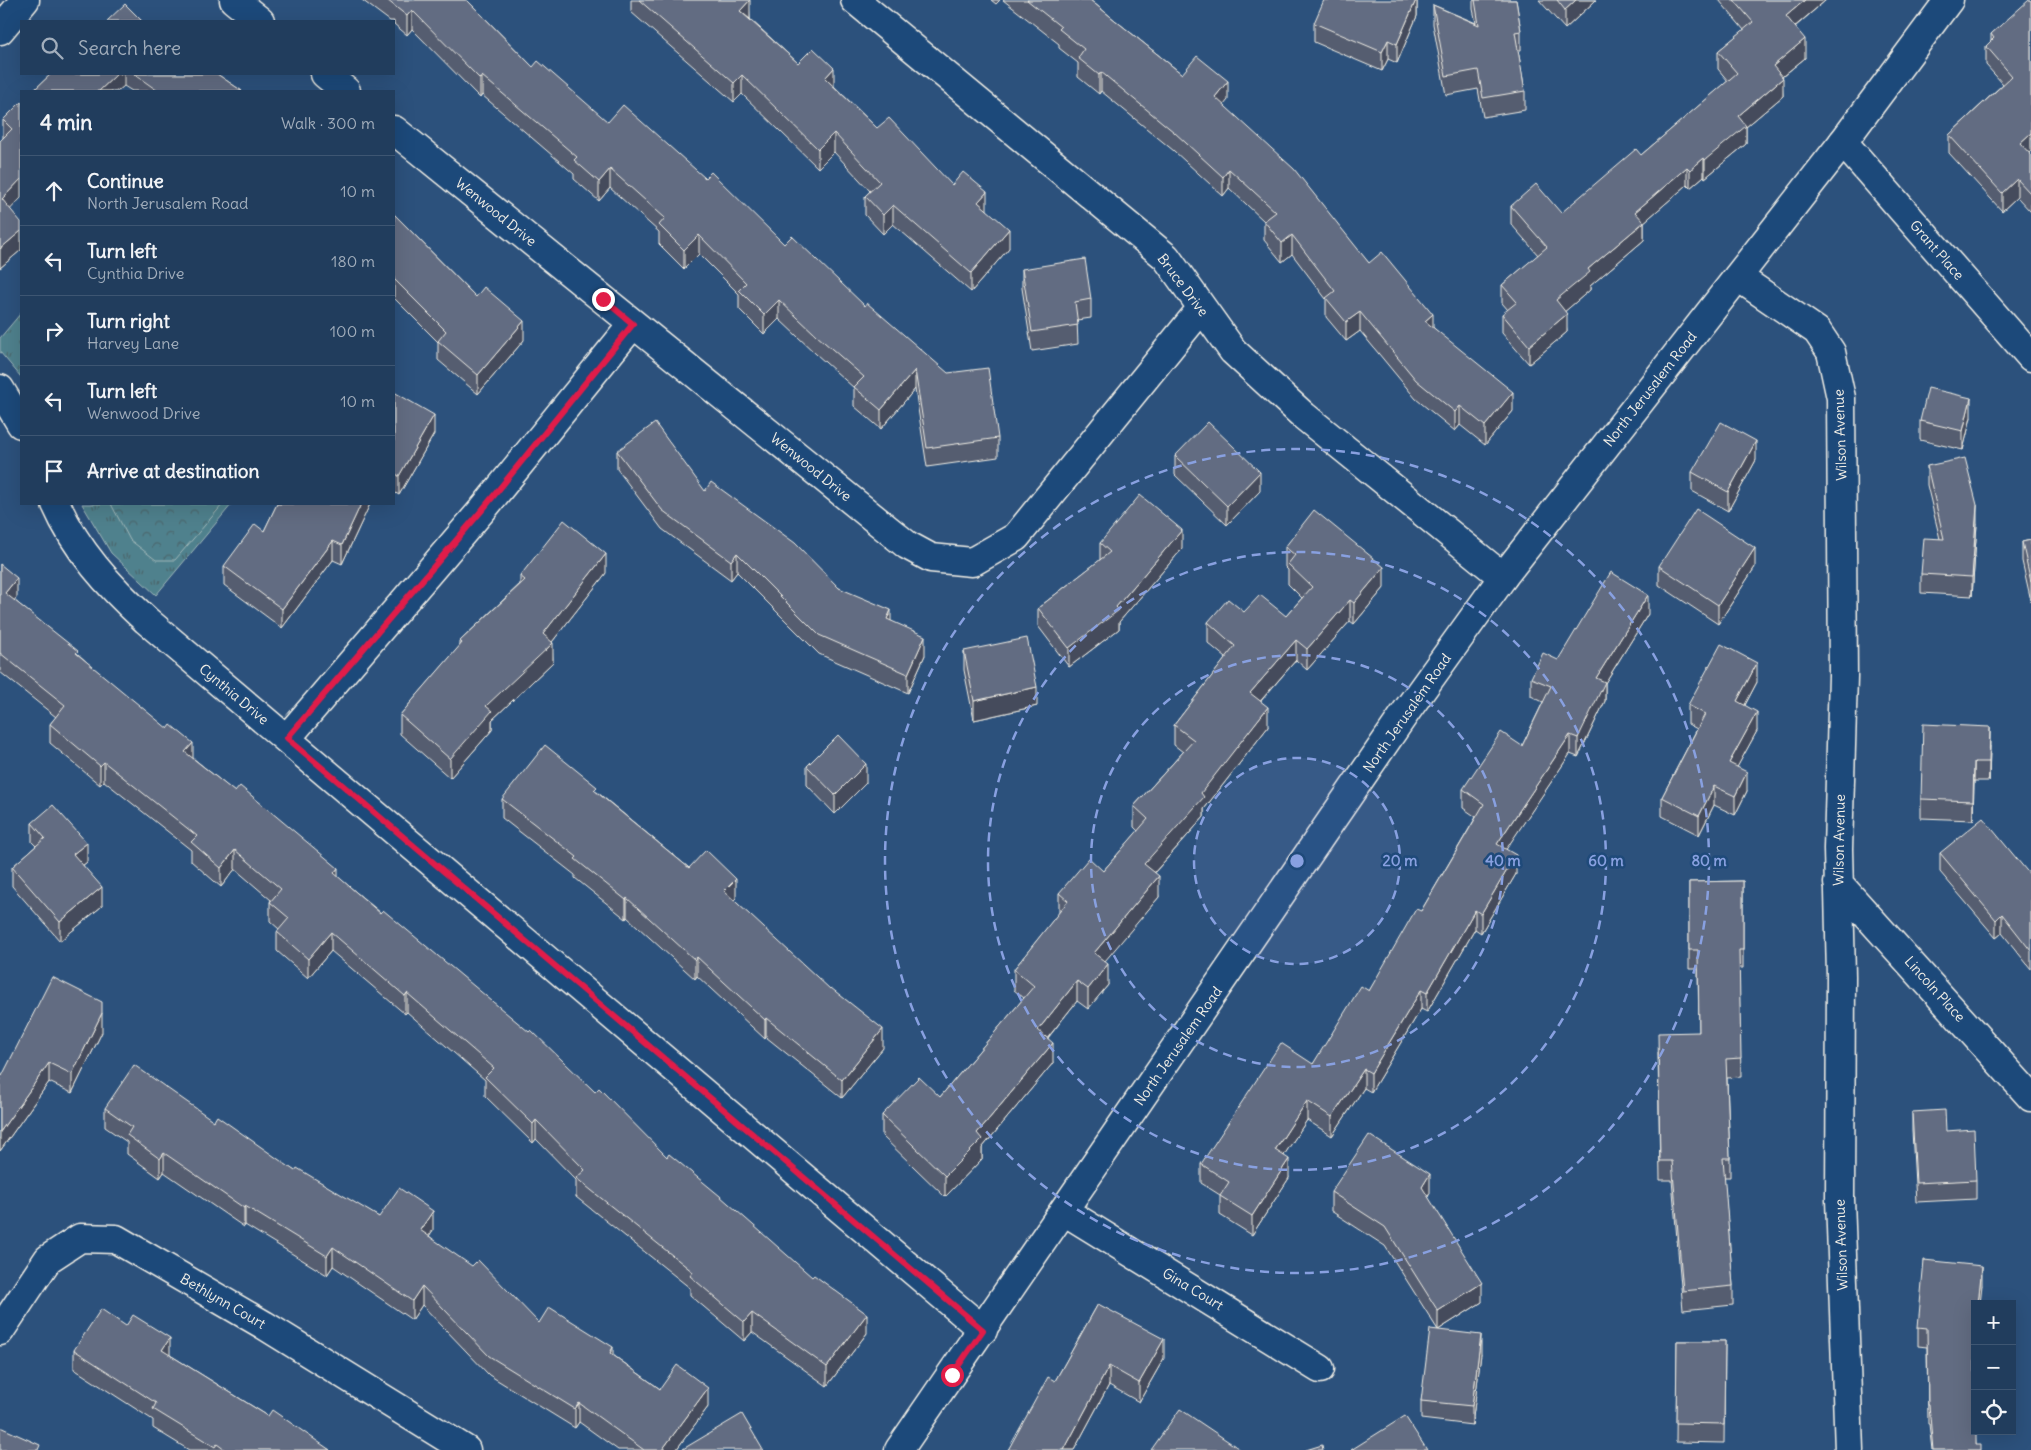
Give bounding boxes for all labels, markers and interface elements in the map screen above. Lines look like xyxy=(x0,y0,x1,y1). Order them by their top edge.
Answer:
search box xyxy=(20,20,395,75)
icon: search xyxy=(38,34,66,62)
text: Search here xyxy=(78,36,181,60)
text: 4 min xyxy=(40,109,92,136)
text: Walk · 300 m xyxy=(281,113,375,133)
text: Continue xyxy=(87,169,164,193)
street label: Wenwood Drive xyxy=(452,174,540,250)
icon: ahead xyxy=(40,177,68,205)
text: 10 m xyxy=(340,181,375,201)
text: North Jerusalem Road xyxy=(87,193,248,213)
street label: Grant Place xyxy=(1906,216,1968,284)
text: Turn left xyxy=(87,239,157,263)
icon: left xyxy=(40,247,68,275)
street label: Bruce Drive xyxy=(1154,250,1212,320)
text: 180 m xyxy=(331,251,375,271)
text: Cynthia Drive xyxy=(87,263,185,283)
route end xyxy=(592,288,615,311)
text: Turn right xyxy=(87,309,170,333)
icon: right xyxy=(40,317,68,345)
text: 100 m xyxy=(330,321,375,341)
street label: North Jerusalem Road xyxy=(1599,328,1701,450)
text: Harvey Lane xyxy=(87,333,179,353)
text: Turn left xyxy=(87,379,157,403)
icon: left xyxy=(40,387,68,415)
street label: Wilson Avenue xyxy=(1829,389,1851,481)
text: 10 m xyxy=(340,391,375,411)
text: Wenwood Drive xyxy=(87,403,200,423)
street label: Wenwood Drive xyxy=(767,429,855,505)
icon: arrive xyxy=(40,457,68,485)
text: Arrive at destination xyxy=(87,459,260,483)
street label: North Jerusalem Road xyxy=(1359,650,1455,776)
street label: Cynthia Drive xyxy=(196,660,272,728)
street label: Wilson Avenue xyxy=(1829,794,1849,886)
text: 20 m xyxy=(1383,851,1417,870)
text: 40 m xyxy=(1485,851,1521,870)
text: 60 m xyxy=(1588,851,1624,870)
text: 80 m xyxy=(1691,851,1727,870)
centre of rings xyxy=(1288,852,1306,870)
street label: Lincoln Place xyxy=(1901,952,1969,1026)
street label: North Jerusalem Road xyxy=(1130,983,1226,1109)
street label: Wilson Avenue xyxy=(1830,1199,1852,1291)
street label: Gina Court xyxy=(1159,1264,1227,1314)
street label: Bethlynn Court xyxy=(177,1269,269,1333)
map controls xyxy=(1971,1300,2016,1435)
button: + xyxy=(1971,1300,2016,1345)
button: − xyxy=(1971,1345,2016,1390)
route start xyxy=(941,1364,964,1387)
button: locate xyxy=(1971,1390,2016,1435)

